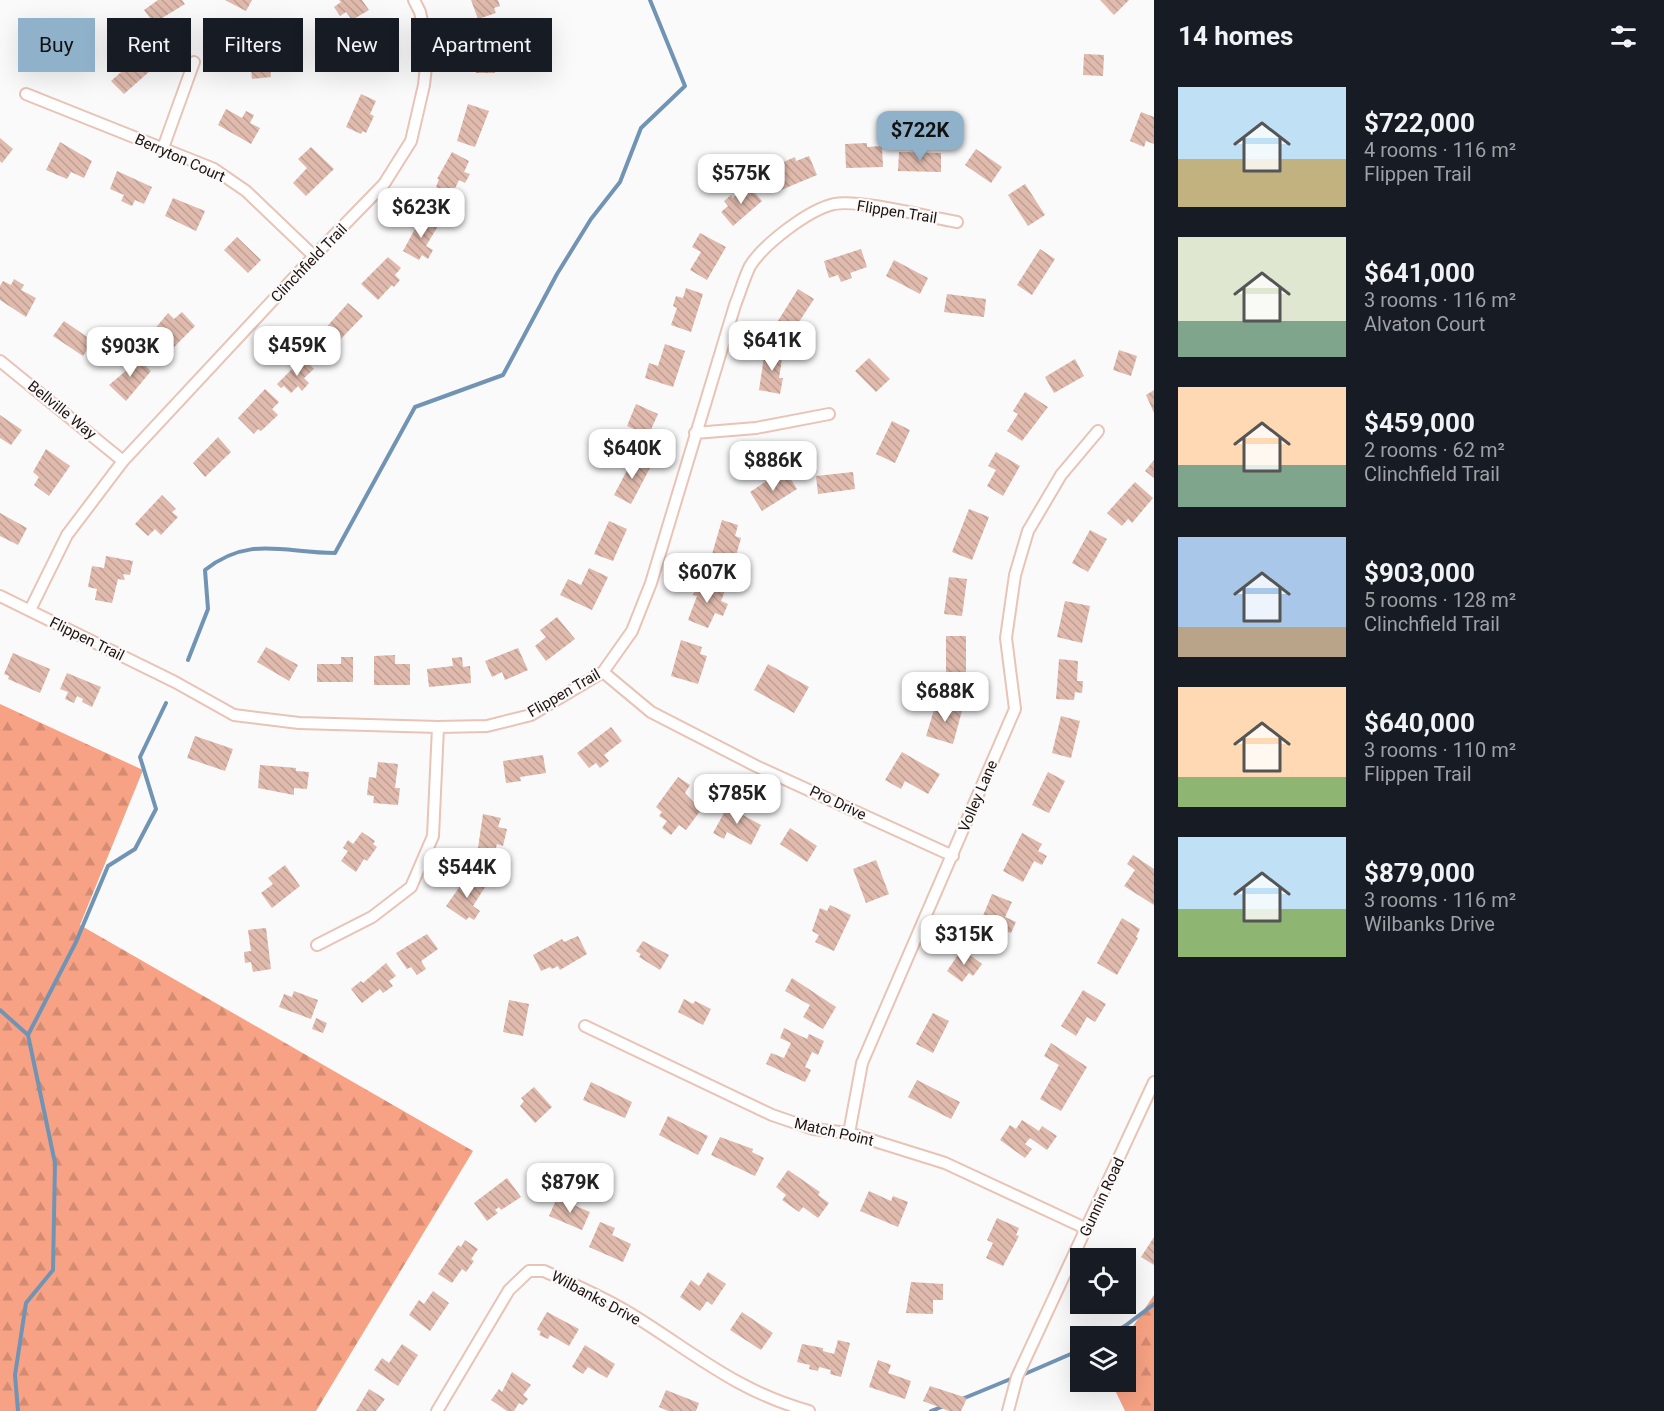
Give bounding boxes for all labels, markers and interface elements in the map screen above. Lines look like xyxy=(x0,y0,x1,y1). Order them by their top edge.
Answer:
chip: Buy xyxy=(18,18,95,72)
chip: Rent xyxy=(107,18,191,72)
chip: Filters xyxy=(203,18,303,72)
chip: New xyxy=(315,18,399,72)
chip: Apartment xyxy=(411,18,552,72)
icon: filters xyxy=(1607,20,1640,53)
text: 14 homes xyxy=(1178,21,1293,51)
text: $722,000 xyxy=(1364,108,1475,138)
pin: $722K xyxy=(878,111,962,162)
icon: home xyxy=(1226,111,1298,183)
text: $722K xyxy=(891,118,949,142)
street label: Berryton Court xyxy=(132,130,228,186)
text: 4 rooms · 116 m² xyxy=(1364,138,1516,162)
pin: $575K xyxy=(699,154,783,205)
text: $575K xyxy=(712,161,770,185)
text: Flippen Trail xyxy=(1364,162,1472,186)
pin: $623K xyxy=(379,188,463,239)
text: $623K xyxy=(392,195,450,219)
street label: Flippen Trail xyxy=(856,197,938,227)
street label: Clinchfield Trail xyxy=(267,220,351,306)
text: $641,000 xyxy=(1364,258,1475,288)
icon: home xyxy=(1226,261,1298,333)
text: 3 rooms · 116 m² xyxy=(1364,288,1516,312)
text: Alvaton Court xyxy=(1364,312,1485,336)
pin: $641K xyxy=(730,321,814,372)
pin: $459K xyxy=(255,326,339,377)
pin: $903K xyxy=(88,327,172,378)
text: $641K xyxy=(743,328,801,352)
text: $459K xyxy=(268,333,326,357)
text: $903K xyxy=(101,334,159,358)
street label: Bellville Way xyxy=(24,377,100,443)
text: $459,000 xyxy=(1364,408,1475,438)
icon: home xyxy=(1226,411,1298,483)
pin: $640K xyxy=(590,429,674,480)
text: $640K xyxy=(603,436,661,460)
text: 2 rooms · 62 m² xyxy=(1364,438,1505,462)
pin: $886K xyxy=(731,441,815,492)
text: $886K xyxy=(744,448,802,472)
text: Clinchfield Trail xyxy=(1364,462,1500,486)
pin: $607K xyxy=(665,553,749,604)
text: $903,000 xyxy=(1364,558,1475,588)
text: $607K xyxy=(678,560,736,584)
icon: home xyxy=(1226,561,1298,633)
text: 5 rooms · 128 m² xyxy=(1364,588,1516,612)
text: Clinchfield Trail xyxy=(1364,612,1500,636)
street label: Flippen Trail xyxy=(47,613,127,665)
street label: Flippen Trail xyxy=(525,665,603,721)
pin: $688K xyxy=(903,672,987,723)
text: $688K xyxy=(916,679,974,703)
text: $640,000 xyxy=(1364,708,1475,738)
icon: home xyxy=(1226,711,1298,783)
text: 3 rooms · 110 m² xyxy=(1364,738,1516,762)
street label: Volley Lane xyxy=(955,757,1001,835)
text: Flippen Trail xyxy=(1364,762,1472,786)
pin: $785K xyxy=(695,774,779,825)
text: $785K xyxy=(708,781,766,805)
street label: Pro Drive xyxy=(807,782,869,824)
pin: $544K xyxy=(425,848,509,899)
text: $544K xyxy=(438,855,496,879)
text: $879,000 xyxy=(1364,858,1475,888)
icon: home xyxy=(1226,861,1298,933)
text: 3 rooms · 116 m² xyxy=(1364,888,1516,912)
text: Wilbanks Drive xyxy=(1364,912,1495,936)
pin: $315K xyxy=(922,915,1006,966)
text: $315K xyxy=(935,922,993,946)
street label: Match Point xyxy=(793,1114,875,1150)
street label: Gunnin Road xyxy=(1076,1155,1128,1239)
pin: $879K xyxy=(528,1163,612,1214)
text: $879K xyxy=(541,1170,599,1194)
map controls xyxy=(1070,1248,1136,1392)
button: locate xyxy=(1070,1248,1136,1314)
street label: Wilbanks Drive xyxy=(548,1267,644,1329)
button: layers xyxy=(1070,1326,1136,1392)

